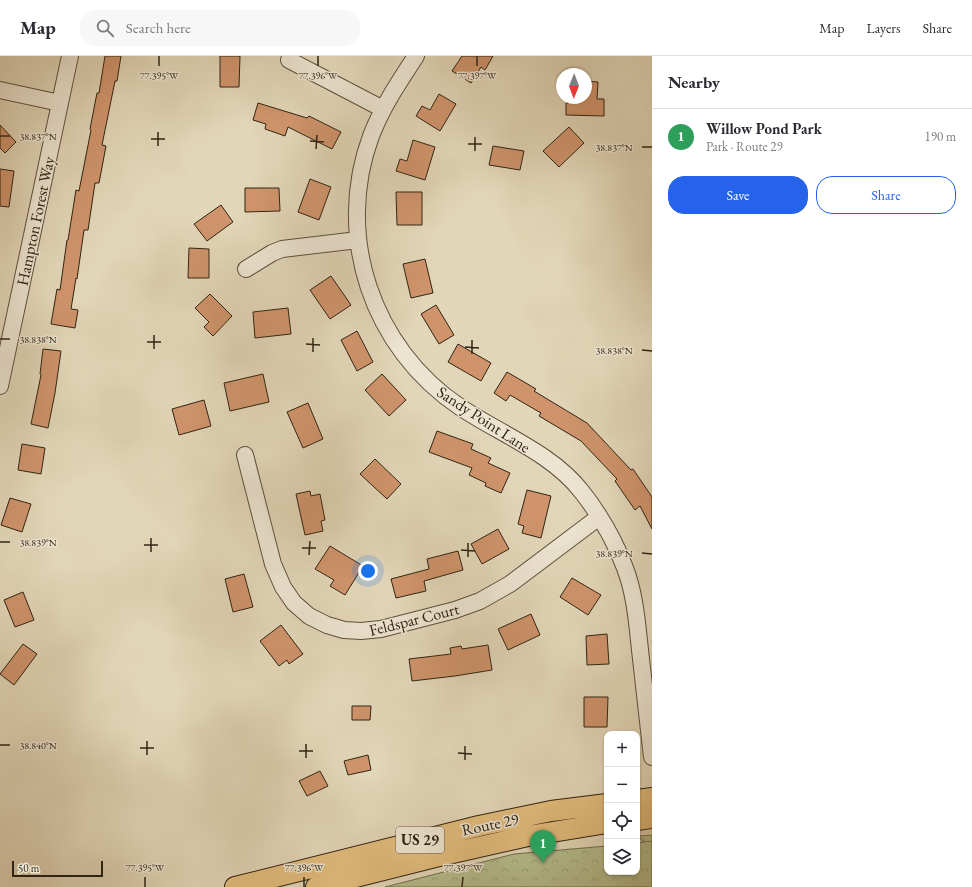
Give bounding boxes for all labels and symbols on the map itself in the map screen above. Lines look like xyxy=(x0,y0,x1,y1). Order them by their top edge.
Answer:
north arrow xyxy=(556,68,592,104)
text: 77.395°W xyxy=(140,69,179,82)
text: 77.396°W xyxy=(299,69,338,82)
text: 77.397°W xyxy=(458,69,497,82)
text: 38.837°N xyxy=(19,130,57,143)
text: 38.837°N xyxy=(595,141,633,154)
street label: Hampton Forest Way xyxy=(12,154,60,288)
text: 38.838°N xyxy=(19,333,57,346)
text: 38.838°N xyxy=(595,344,633,357)
street label: Sandy Point Lane xyxy=(433,381,535,458)
text: 38.839°N xyxy=(19,536,57,549)
text: 38.839°N xyxy=(595,547,633,560)
your location xyxy=(358,561,378,581)
street label: Feldspar Court xyxy=(367,598,461,641)
text: 38.840°N xyxy=(19,739,57,752)
street label: Route 29 xyxy=(460,808,521,841)
road number: US 29 xyxy=(396,827,444,853)
pin: 1 xyxy=(530,830,556,863)
scale bar xyxy=(12,859,103,878)
text: 77.395°W xyxy=(126,861,165,874)
text: 77.396°W xyxy=(285,861,324,874)
text: 77.397°W xyxy=(444,861,483,874)

